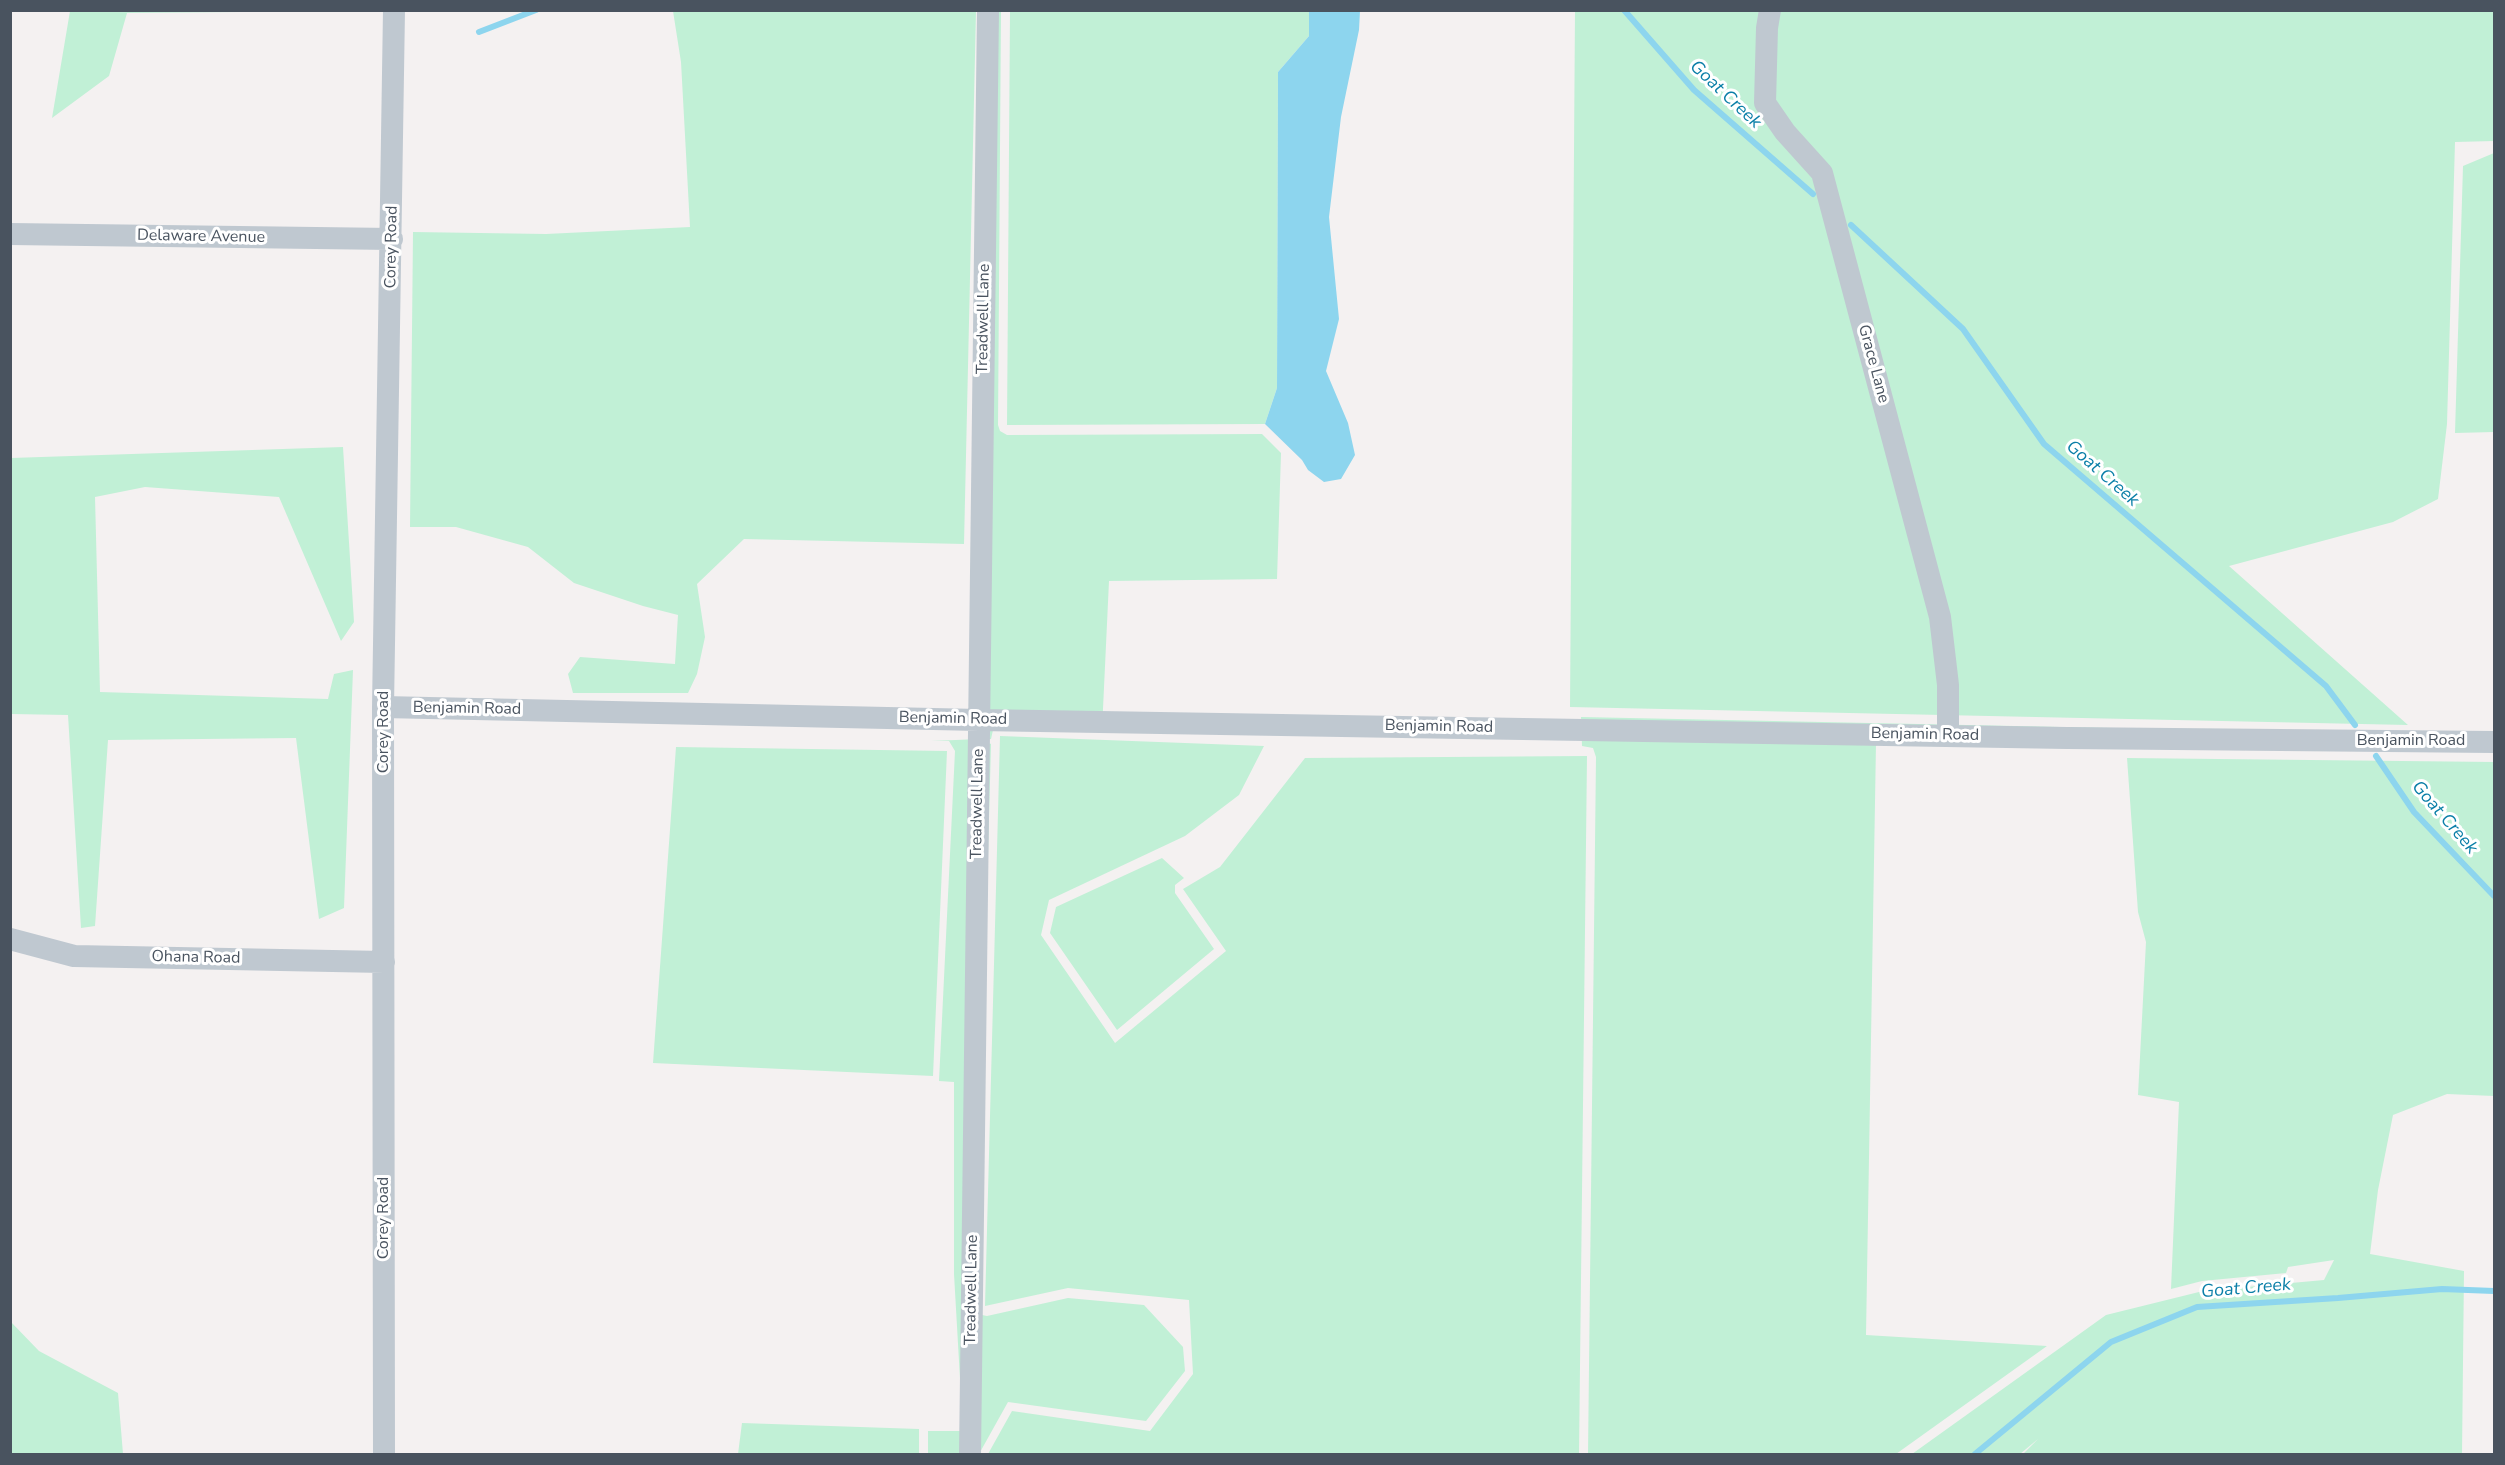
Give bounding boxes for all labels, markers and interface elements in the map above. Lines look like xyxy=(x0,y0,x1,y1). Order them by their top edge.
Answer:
water label: Goat Creek xyxy=(1685,56,1765,134)
street label: Corey Road xyxy=(382,205,402,289)
street label: Delaware Avenue xyxy=(137,226,265,248)
street label: Treadwell Lane xyxy=(973,264,995,374)
street label: Grace Lane xyxy=(1853,323,1893,405)
water label: Goat Creek xyxy=(2061,436,2143,512)
street label: Corey Road xyxy=(374,691,394,773)
street label: Benjamin Road xyxy=(413,698,521,720)
street label: Benjamin Road xyxy=(899,708,1007,730)
street label: Benjamin Road xyxy=(1385,716,1493,738)
street label: Benjamin Road xyxy=(1871,724,1979,746)
street label: Benjamin Road xyxy=(2357,731,2465,751)
street label: Treadwell Lane xyxy=(967,749,989,859)
water label: Goat Creek xyxy=(2406,777,2482,859)
street label: Ohana Road xyxy=(151,948,241,968)
street label: Corey Road xyxy=(374,1177,394,1259)
street label: Treadwell Lane xyxy=(961,1235,983,1345)
water label: Goat Creek xyxy=(2200,1274,2292,1304)

